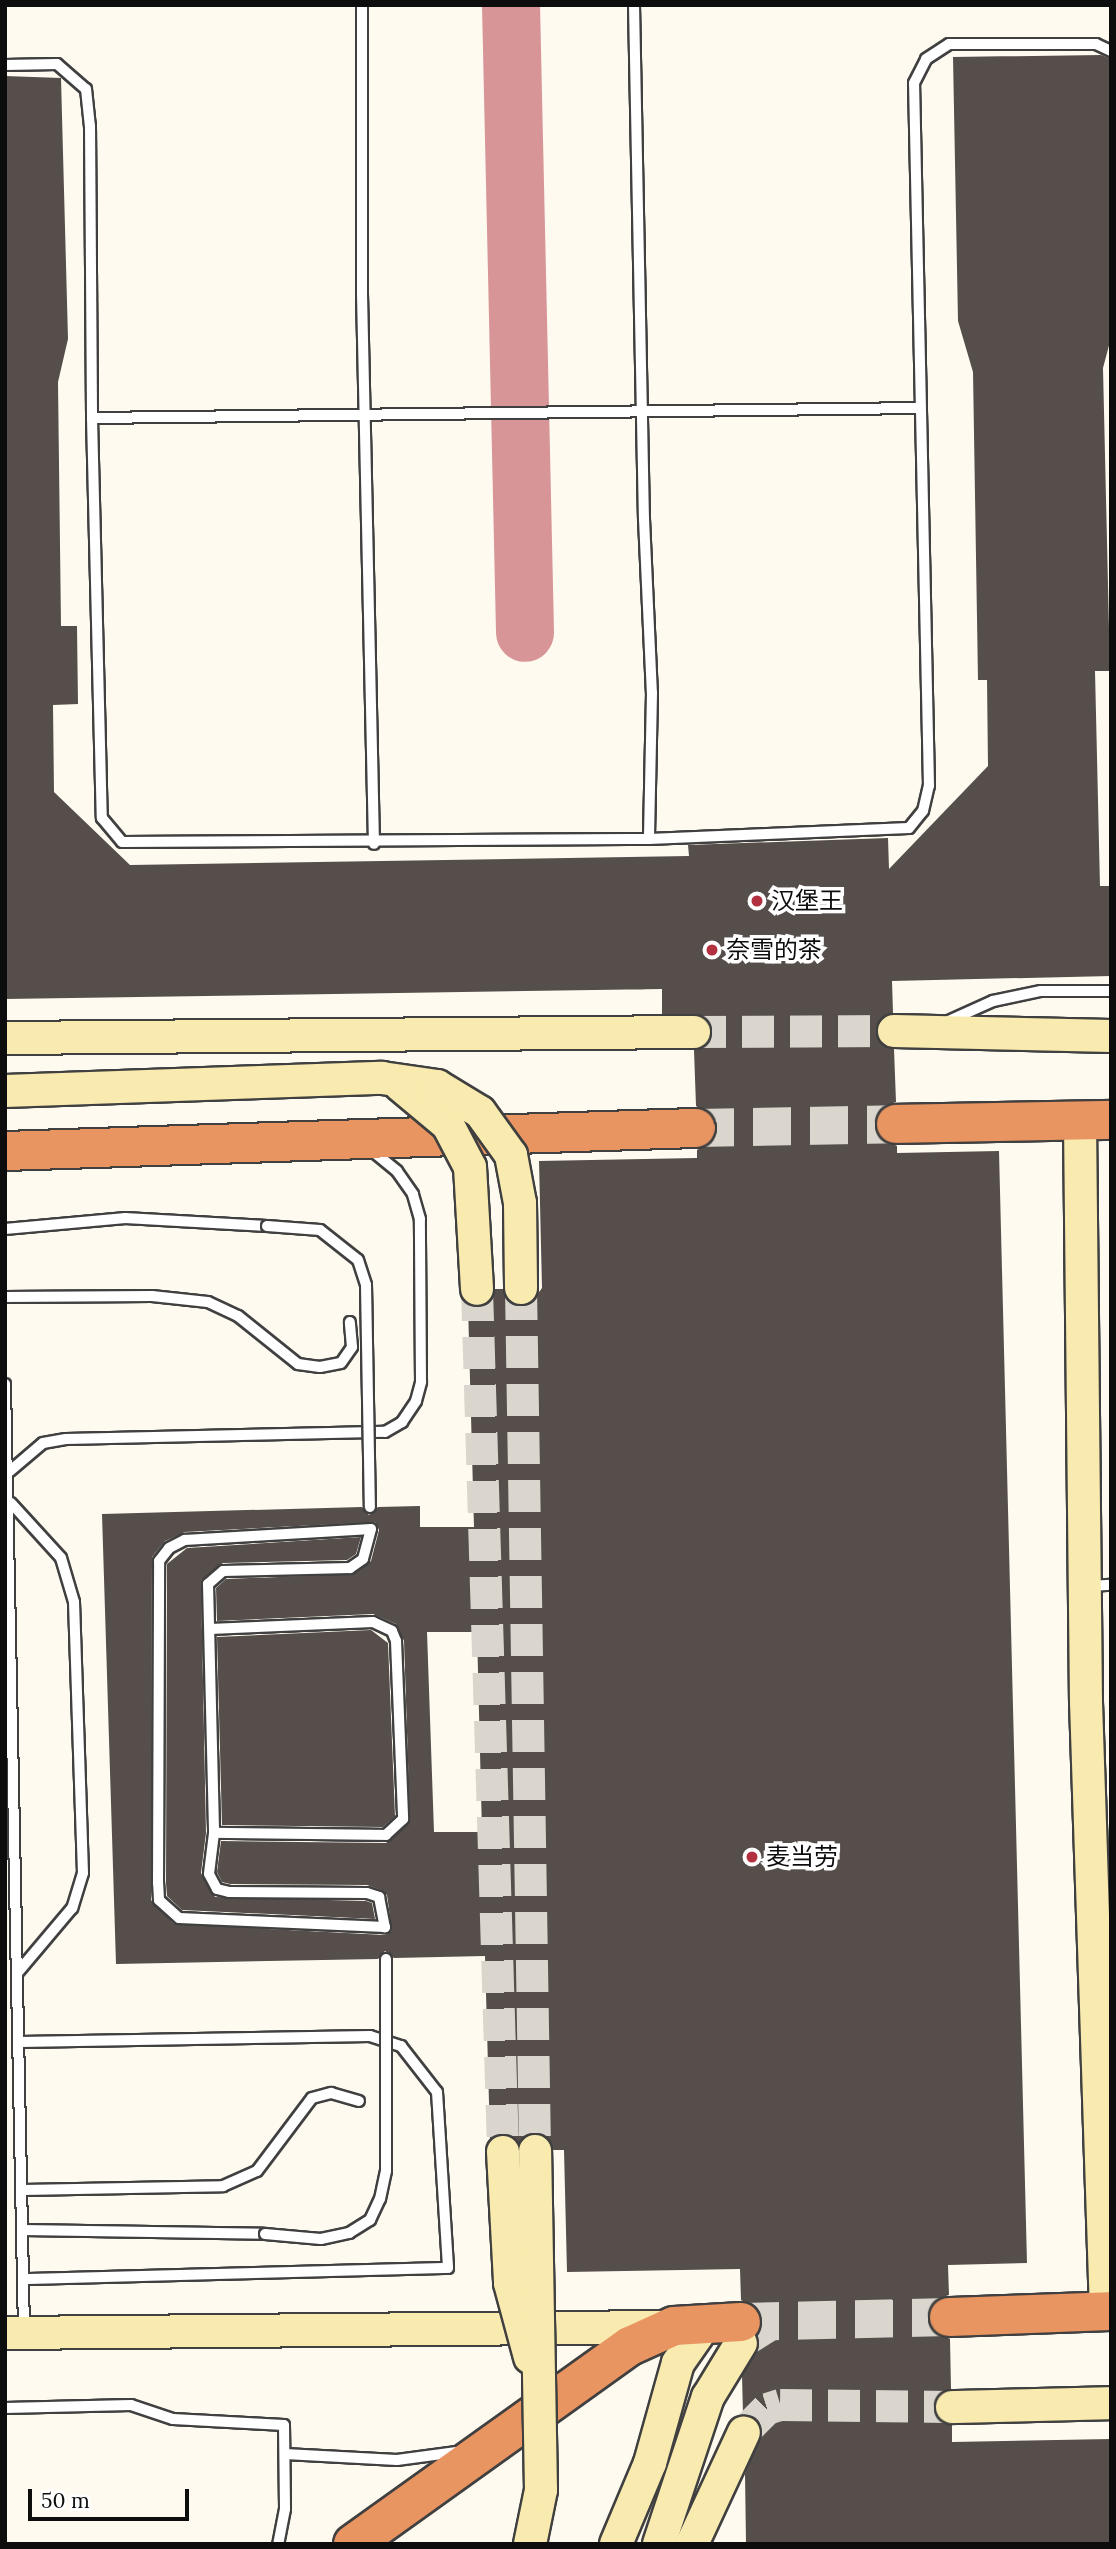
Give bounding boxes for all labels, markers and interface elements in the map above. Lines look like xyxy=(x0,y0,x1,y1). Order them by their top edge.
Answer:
place label: 汉堡王 xyxy=(771,887,843,915)
marker: 汉堡王 xyxy=(749,893,765,909)
place label: 奈雪的茶 xyxy=(726,936,822,964)
marker: 奈雪的茶 xyxy=(704,942,720,958)
place label: 麦当劳 xyxy=(766,1843,838,1871)
marker: 麦当劳 xyxy=(744,1849,760,1865)
scale bar xyxy=(32,2476,192,2520)
text: 50 m xyxy=(41,2487,90,2514)

